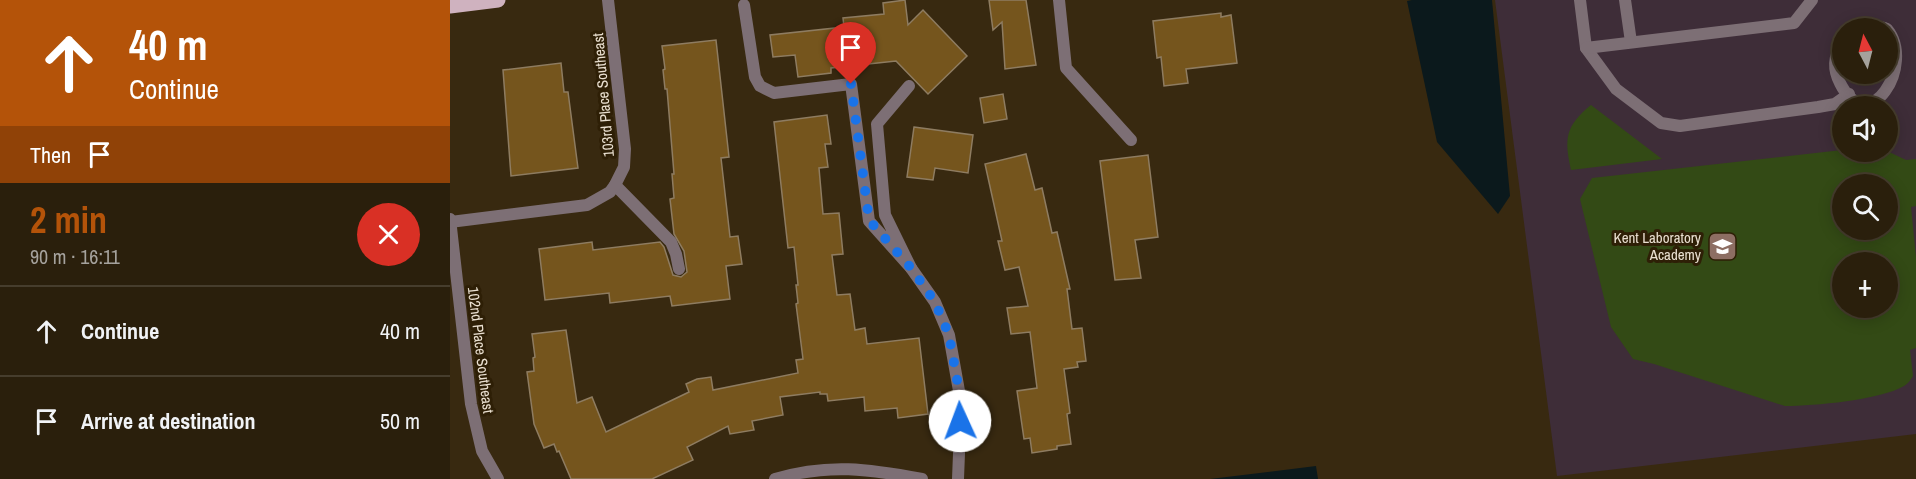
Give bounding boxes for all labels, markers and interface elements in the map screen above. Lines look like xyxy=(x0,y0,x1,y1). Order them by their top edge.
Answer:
text: 40 m xyxy=(129,17,208,73)
north arrow xyxy=(1832,18,1898,84)
map controls xyxy=(1832,18,1898,318)
pin xyxy=(825,22,876,84)
icon: ahead xyxy=(30,24,108,102)
icon: arrive xyxy=(834,31,867,64)
street label: 103rd Place Southeast xyxy=(587,32,619,158)
text: Continue xyxy=(129,71,219,107)
button: sound xyxy=(1832,96,1898,162)
icon: arrive xyxy=(83,138,116,171)
text: Then xyxy=(30,140,71,170)
button: search xyxy=(1832,174,1898,240)
text: 2 min xyxy=(30,196,107,244)
button: close xyxy=(357,203,420,266)
place label: Kent Laboratory Academy xyxy=(1613,227,1702,265)
school or university icon: Kent Laboratory Academy xyxy=(1706,230,1738,262)
text: 90 m · 16:11 xyxy=(30,243,120,270)
button: + xyxy=(1832,252,1898,318)
street label: 102nd Place Southeast xyxy=(463,286,499,415)
icon: ahead xyxy=(30,315,63,348)
text: Continue xyxy=(81,316,159,346)
text: 40 m xyxy=(380,316,420,346)
position arrow xyxy=(928,389,992,453)
icon: arrive xyxy=(30,405,63,438)
text: Arrive at destination xyxy=(81,406,255,436)
text: 50 m xyxy=(380,406,420,436)

